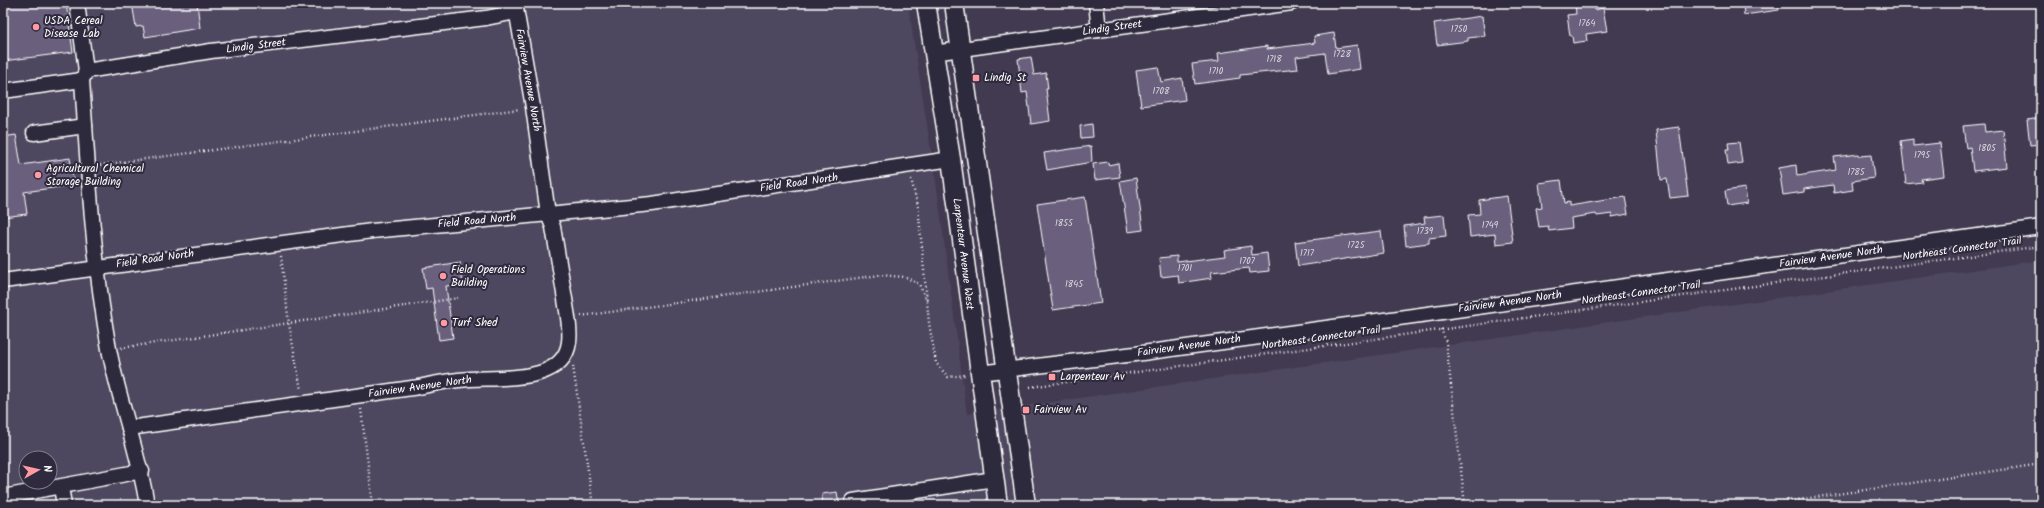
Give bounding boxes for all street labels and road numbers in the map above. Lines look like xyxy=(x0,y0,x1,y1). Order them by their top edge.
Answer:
street label: Lindig Street xyxy=(1081,15,1144,41)
street label: Fairview Avenue North xyxy=(510,27,546,133)
street label: Lindig Street xyxy=(225,33,288,59)
street label: Field Road North xyxy=(759,169,839,197)
street label: Larpenteur Avenue West xyxy=(947,197,979,312)
street label: Field Road North xyxy=(437,209,517,233)
street label: Northeast Connector Trail xyxy=(1901,232,2023,266)
street label: Fairview Avenue North xyxy=(1778,241,1884,273)
street label: Field Road North xyxy=(115,245,195,273)
street label: Northeast Connector Trail xyxy=(1580,276,1702,310)
street label: Fairview Avenue North xyxy=(1457,286,1563,318)
street label: Northeast Connector Trail xyxy=(1260,321,1382,355)
street label: Fairview Avenue North xyxy=(1136,330,1242,362)
street label: Fairview Avenue North xyxy=(367,371,473,403)

